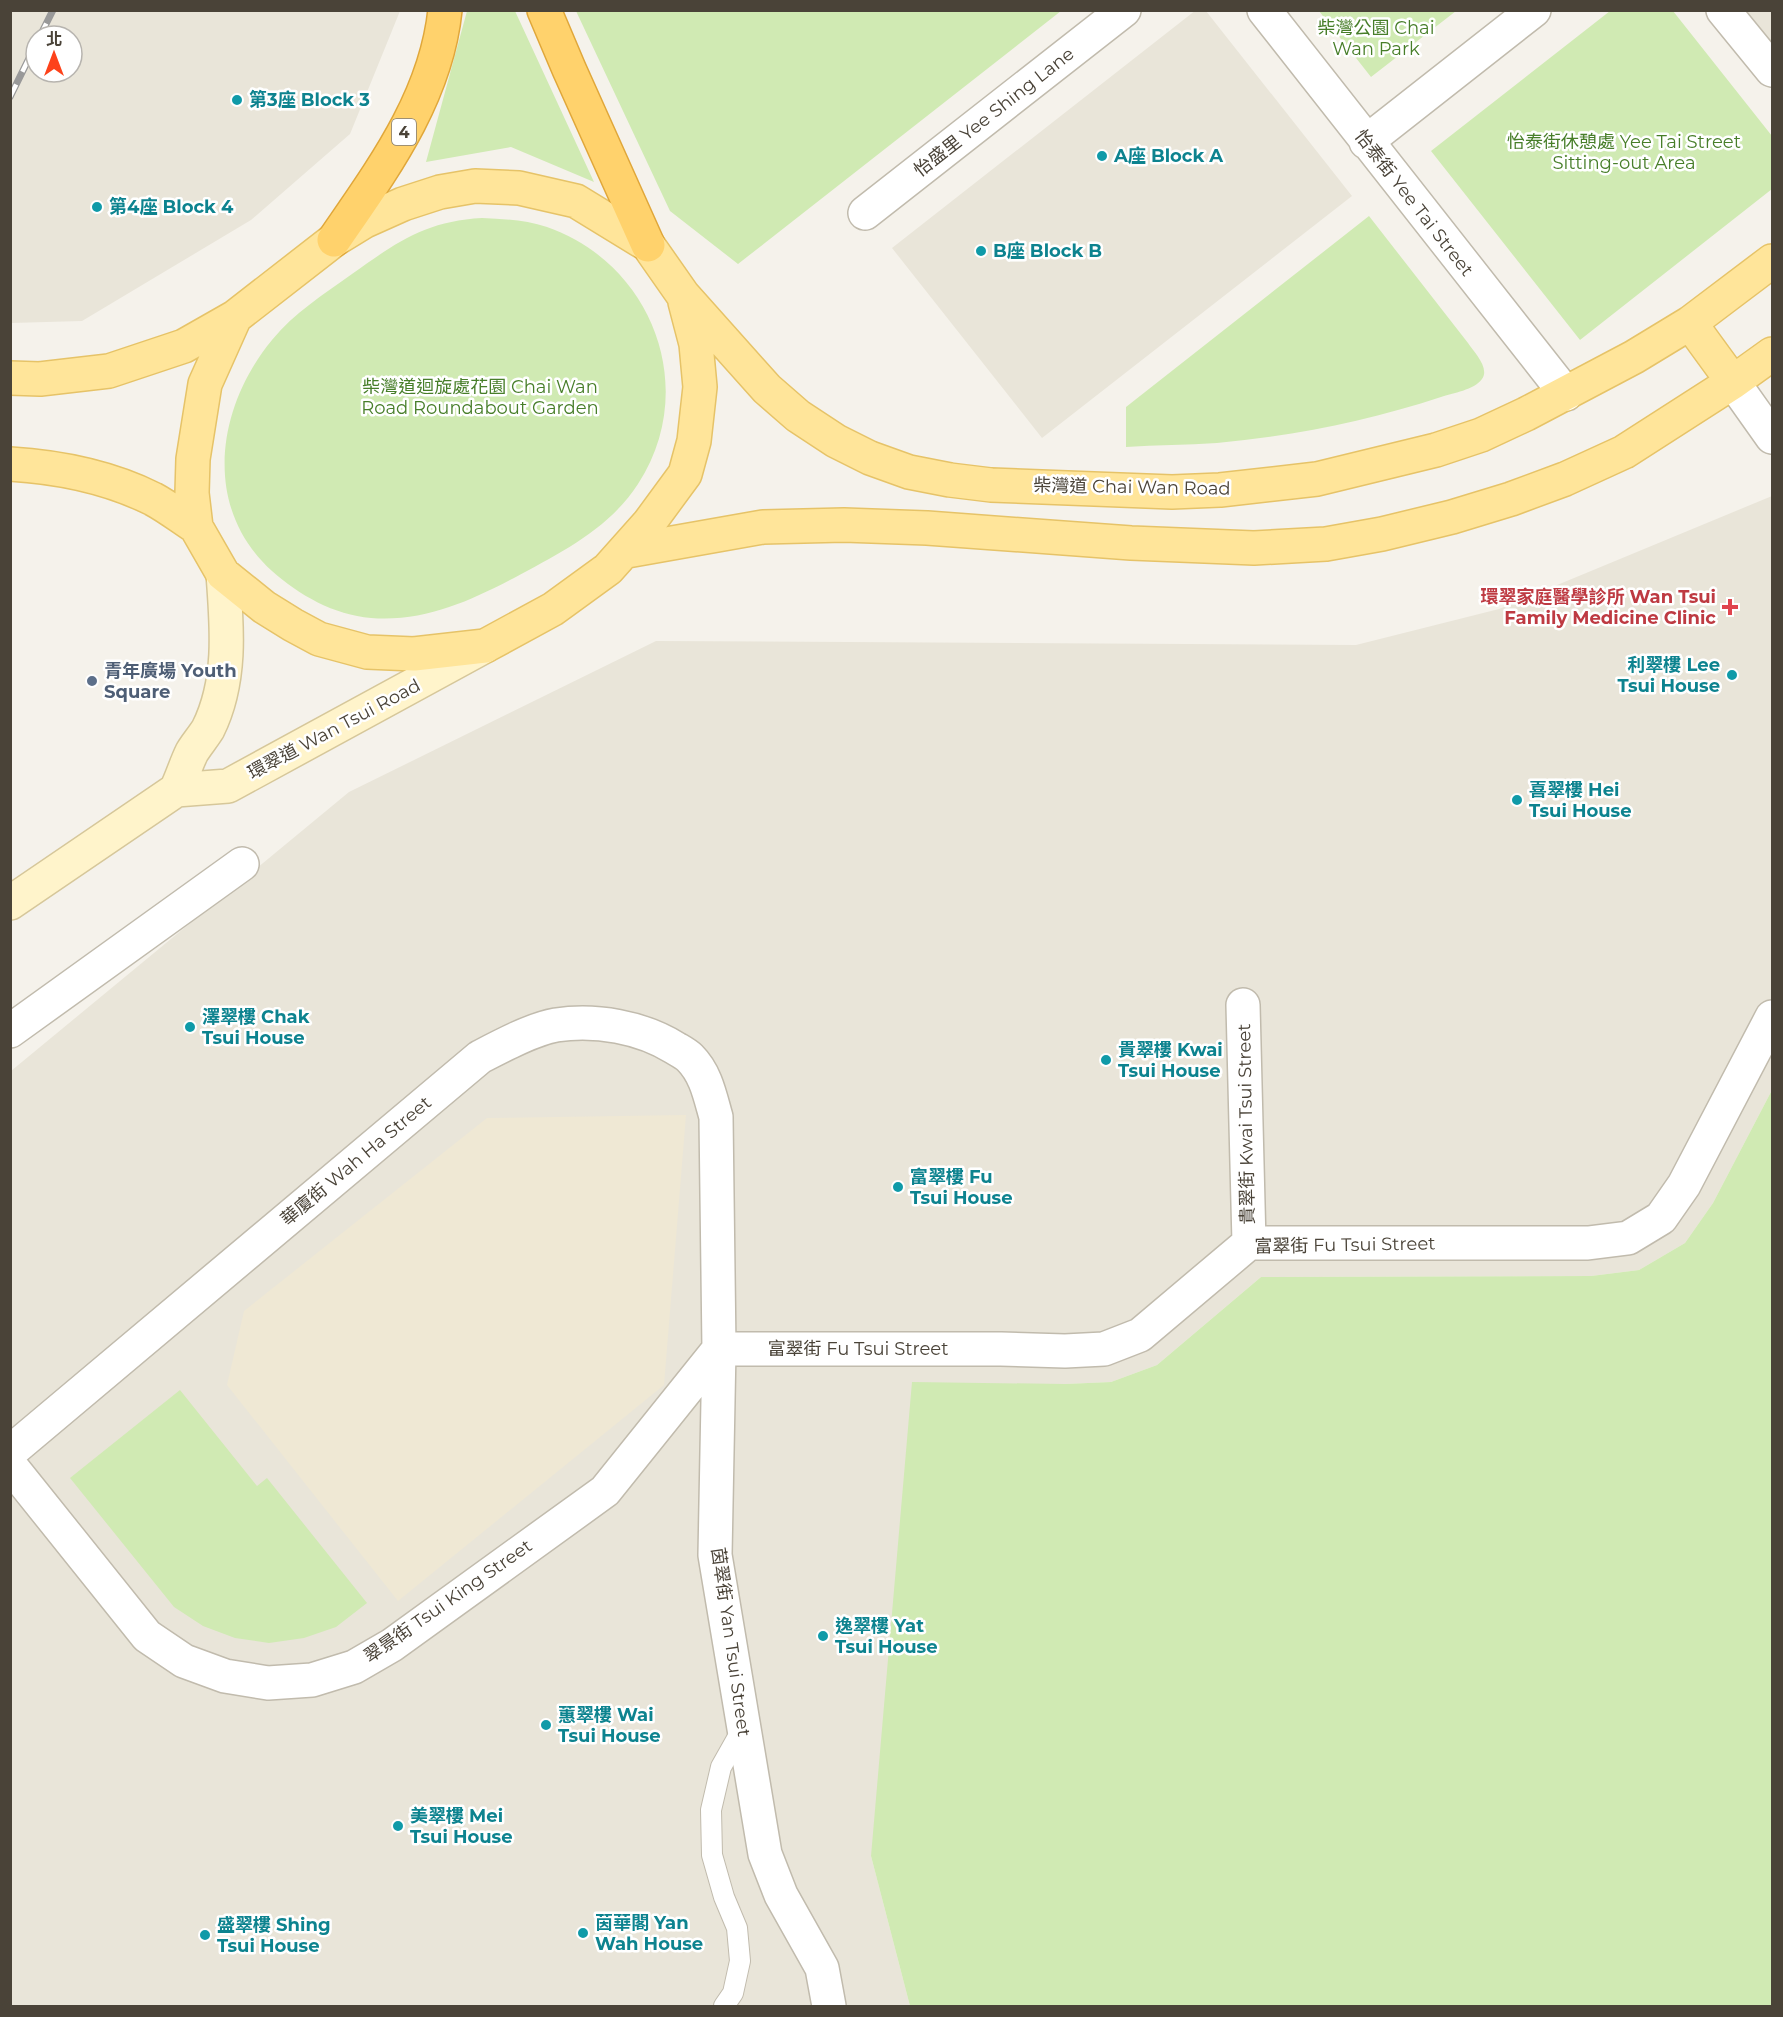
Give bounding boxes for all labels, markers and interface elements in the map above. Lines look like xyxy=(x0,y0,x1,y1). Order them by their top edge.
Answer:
park label: 柴灣公園 Chai Wan Park xyxy=(1317,17,1435,60)
north arrow xyxy=(24,24,84,84)
text: 北 xyxy=(46,30,62,49)
street label: 怡盛里 Yee Shing Lane xyxy=(910,43,1079,181)
place label: 第3座 Block 3 xyxy=(249,89,370,111)
marker: 第3座 Block 3 xyxy=(230,93,244,107)
road number: 4 xyxy=(392,119,416,145)
street label: 怡泰街 Yee Tai Street xyxy=(1350,125,1478,281)
park label: 怡泰街休憩處 Yee Tai Street Sitting-out Area xyxy=(1507,131,1741,174)
place label: A座 Block A xyxy=(1113,145,1223,167)
marker: A座 Block A xyxy=(1095,149,1109,163)
place label: 第4座 Block 4 xyxy=(109,196,234,218)
marker: 第4座 Block 4 xyxy=(90,200,104,214)
place label: B座 Block B xyxy=(993,240,1102,262)
marker: B座 Block B xyxy=(974,244,988,258)
park label: 柴灣道迴旋處花園 Chai Wan Road Roundabout Garden xyxy=(361,376,599,419)
street label: 柴灣道 Chai Wan Road xyxy=(1033,474,1231,500)
place label: 環翠家庭醫學診所 Wan Tsui Family Medicine Clinic xyxy=(1481,586,1716,629)
marker: 環翠家庭醫學診所 Wan Tsui Family Medicine Clinic xyxy=(1721,598,1739,616)
place label: 利翠樓 Lee Tsui House xyxy=(1617,654,1720,697)
place label: 青年廣場 Youth Square xyxy=(104,660,237,703)
marker: 利翠樓 Lee Tsui House xyxy=(1725,668,1739,682)
marker: 青年廣場 Youth Square xyxy=(85,674,99,688)
street label: 環翠道 Wan Tsui Road xyxy=(244,674,424,784)
place label: 喜翠樓 Hei Tsui House xyxy=(1529,779,1632,822)
marker: 喜翠樓 Hei Tsui House xyxy=(1510,793,1524,807)
place label: 澤翠樓 Chak Tsui House xyxy=(202,1006,310,1049)
marker: 澤翠樓 Chak Tsui House xyxy=(183,1020,197,1034)
street label: 貴翠街 Kwai Tsui Street xyxy=(1233,1023,1259,1225)
place label: 貴翠樓 Kwai Tsui House xyxy=(1118,1039,1223,1082)
marker: 貴翠樓 Kwai Tsui House xyxy=(1099,1053,1113,1067)
street label: 華廈街 Wah Ha Street xyxy=(276,1092,436,1230)
place label: 富翠樓 Fu Tsui House xyxy=(910,1166,1013,1209)
marker: 富翠樓 Fu Tsui House xyxy=(891,1180,905,1194)
street label: 富翠街 Fu Tsui Street xyxy=(1254,1232,1436,1258)
street label: 富翠街 Fu Tsui Street xyxy=(767,1338,949,1360)
street label: 翠景街 Tsui King Street xyxy=(360,1535,536,1667)
street label: 茵翠街 Yan Tsui Street xyxy=(707,1546,755,1738)
place label: 逸翠樓 Yat Tsui House xyxy=(835,1615,938,1658)
marker: 逸翠樓 Yat Tsui House xyxy=(816,1629,830,1643)
place label: 蕙翠樓 Wai Tsui House xyxy=(558,1704,661,1747)
marker: 蕙翠樓 Wai Tsui House xyxy=(539,1718,553,1732)
place label: 美翠樓 Mei Tsui House xyxy=(410,1805,513,1848)
marker: 美翠樓 Mei Tsui House xyxy=(391,1819,405,1833)
place label: 茵華閣 Yan Wah House xyxy=(595,1912,703,1955)
place label: 盛翠樓 Shing Tsui House xyxy=(217,1914,331,1957)
marker: 茵華閣 Yan Wah House xyxy=(576,1926,590,1940)
marker: 盛翠樓 Shing Tsui House xyxy=(198,1928,212,1942)

